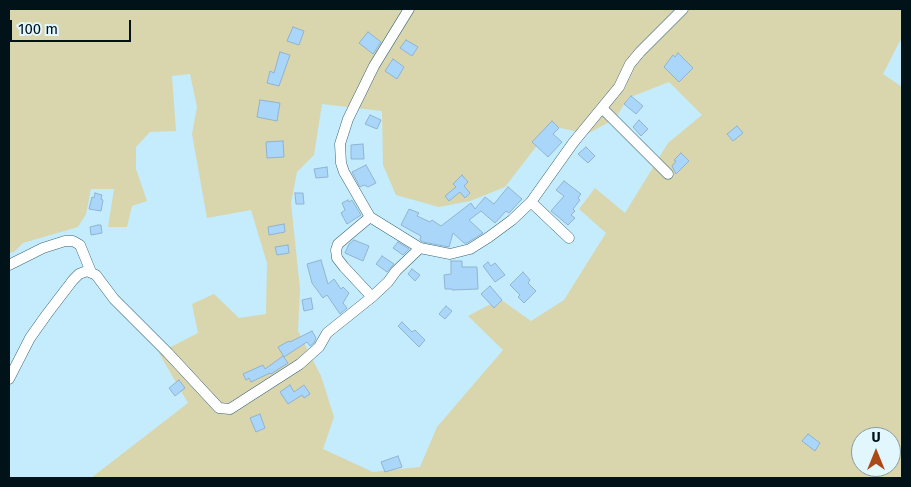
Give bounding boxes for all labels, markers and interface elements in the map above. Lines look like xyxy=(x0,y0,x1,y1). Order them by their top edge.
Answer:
scale bar xyxy=(12,10,134,42)
text: 100 m xyxy=(18,20,58,38)
north arrow xyxy=(851,427,901,477)
text: U xyxy=(871,429,881,446)

